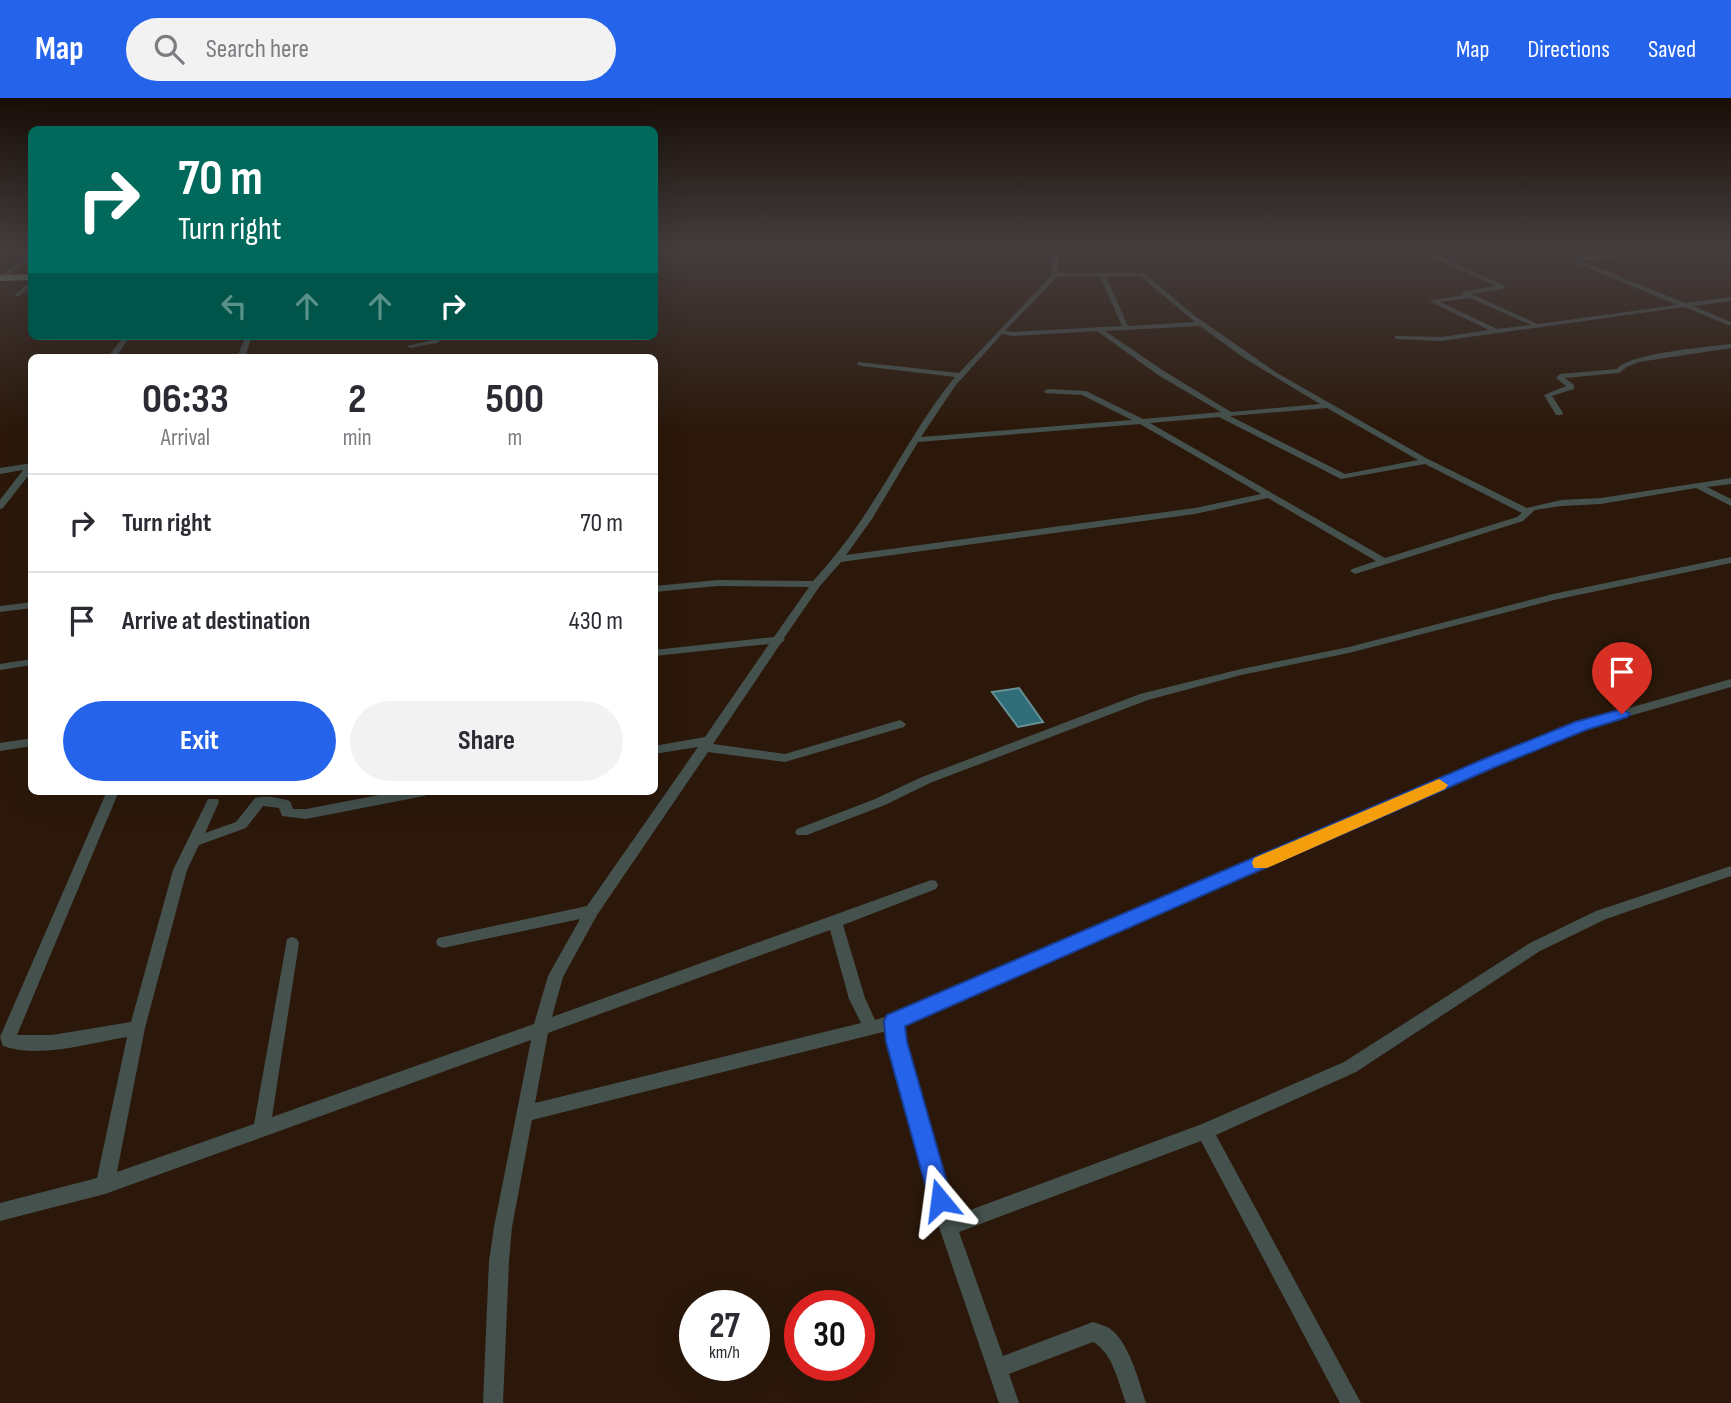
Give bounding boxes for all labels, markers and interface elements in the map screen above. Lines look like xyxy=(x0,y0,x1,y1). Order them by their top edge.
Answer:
search box xyxy=(126,18,616,81)
text: Map xyxy=(35,29,84,69)
icon: search xyxy=(150,30,188,68)
text: Search here xyxy=(206,34,309,65)
text: Map xyxy=(1456,35,1489,64)
text: Directions xyxy=(1527,35,1610,64)
text: Saved xyxy=(1648,35,1696,64)
text: 70 m xyxy=(178,150,263,209)
icon: right xyxy=(63,154,154,245)
text: Turn right xyxy=(178,210,282,249)
icon: left xyxy=(215,287,253,325)
icon: ahead xyxy=(288,287,326,325)
icon: ahead xyxy=(361,287,399,325)
icon: right xyxy=(434,287,472,325)
text: 06:33 xyxy=(142,374,229,425)
text: 2 xyxy=(348,374,366,425)
text: 500 xyxy=(486,374,544,425)
text: Arrival xyxy=(161,424,210,452)
text: min xyxy=(343,424,372,452)
text: m xyxy=(507,424,522,452)
icon: right xyxy=(63,504,101,542)
text: Turn right xyxy=(122,508,211,539)
text: 70 m xyxy=(580,508,623,539)
icon: arrive xyxy=(63,602,101,640)
text: Arrive at destination xyxy=(122,606,310,637)
text: 430 m xyxy=(569,606,623,637)
pin xyxy=(1592,642,1652,714)
icon: arrive xyxy=(1603,653,1641,691)
button: Exit xyxy=(63,701,336,781)
button: Share xyxy=(350,701,623,781)
position arrow xyxy=(903,1163,977,1237)
speed limit sign: 30 xyxy=(784,1290,875,1381)
text: 27 xyxy=(709,1305,740,1348)
text: km/h xyxy=(709,1342,740,1363)

